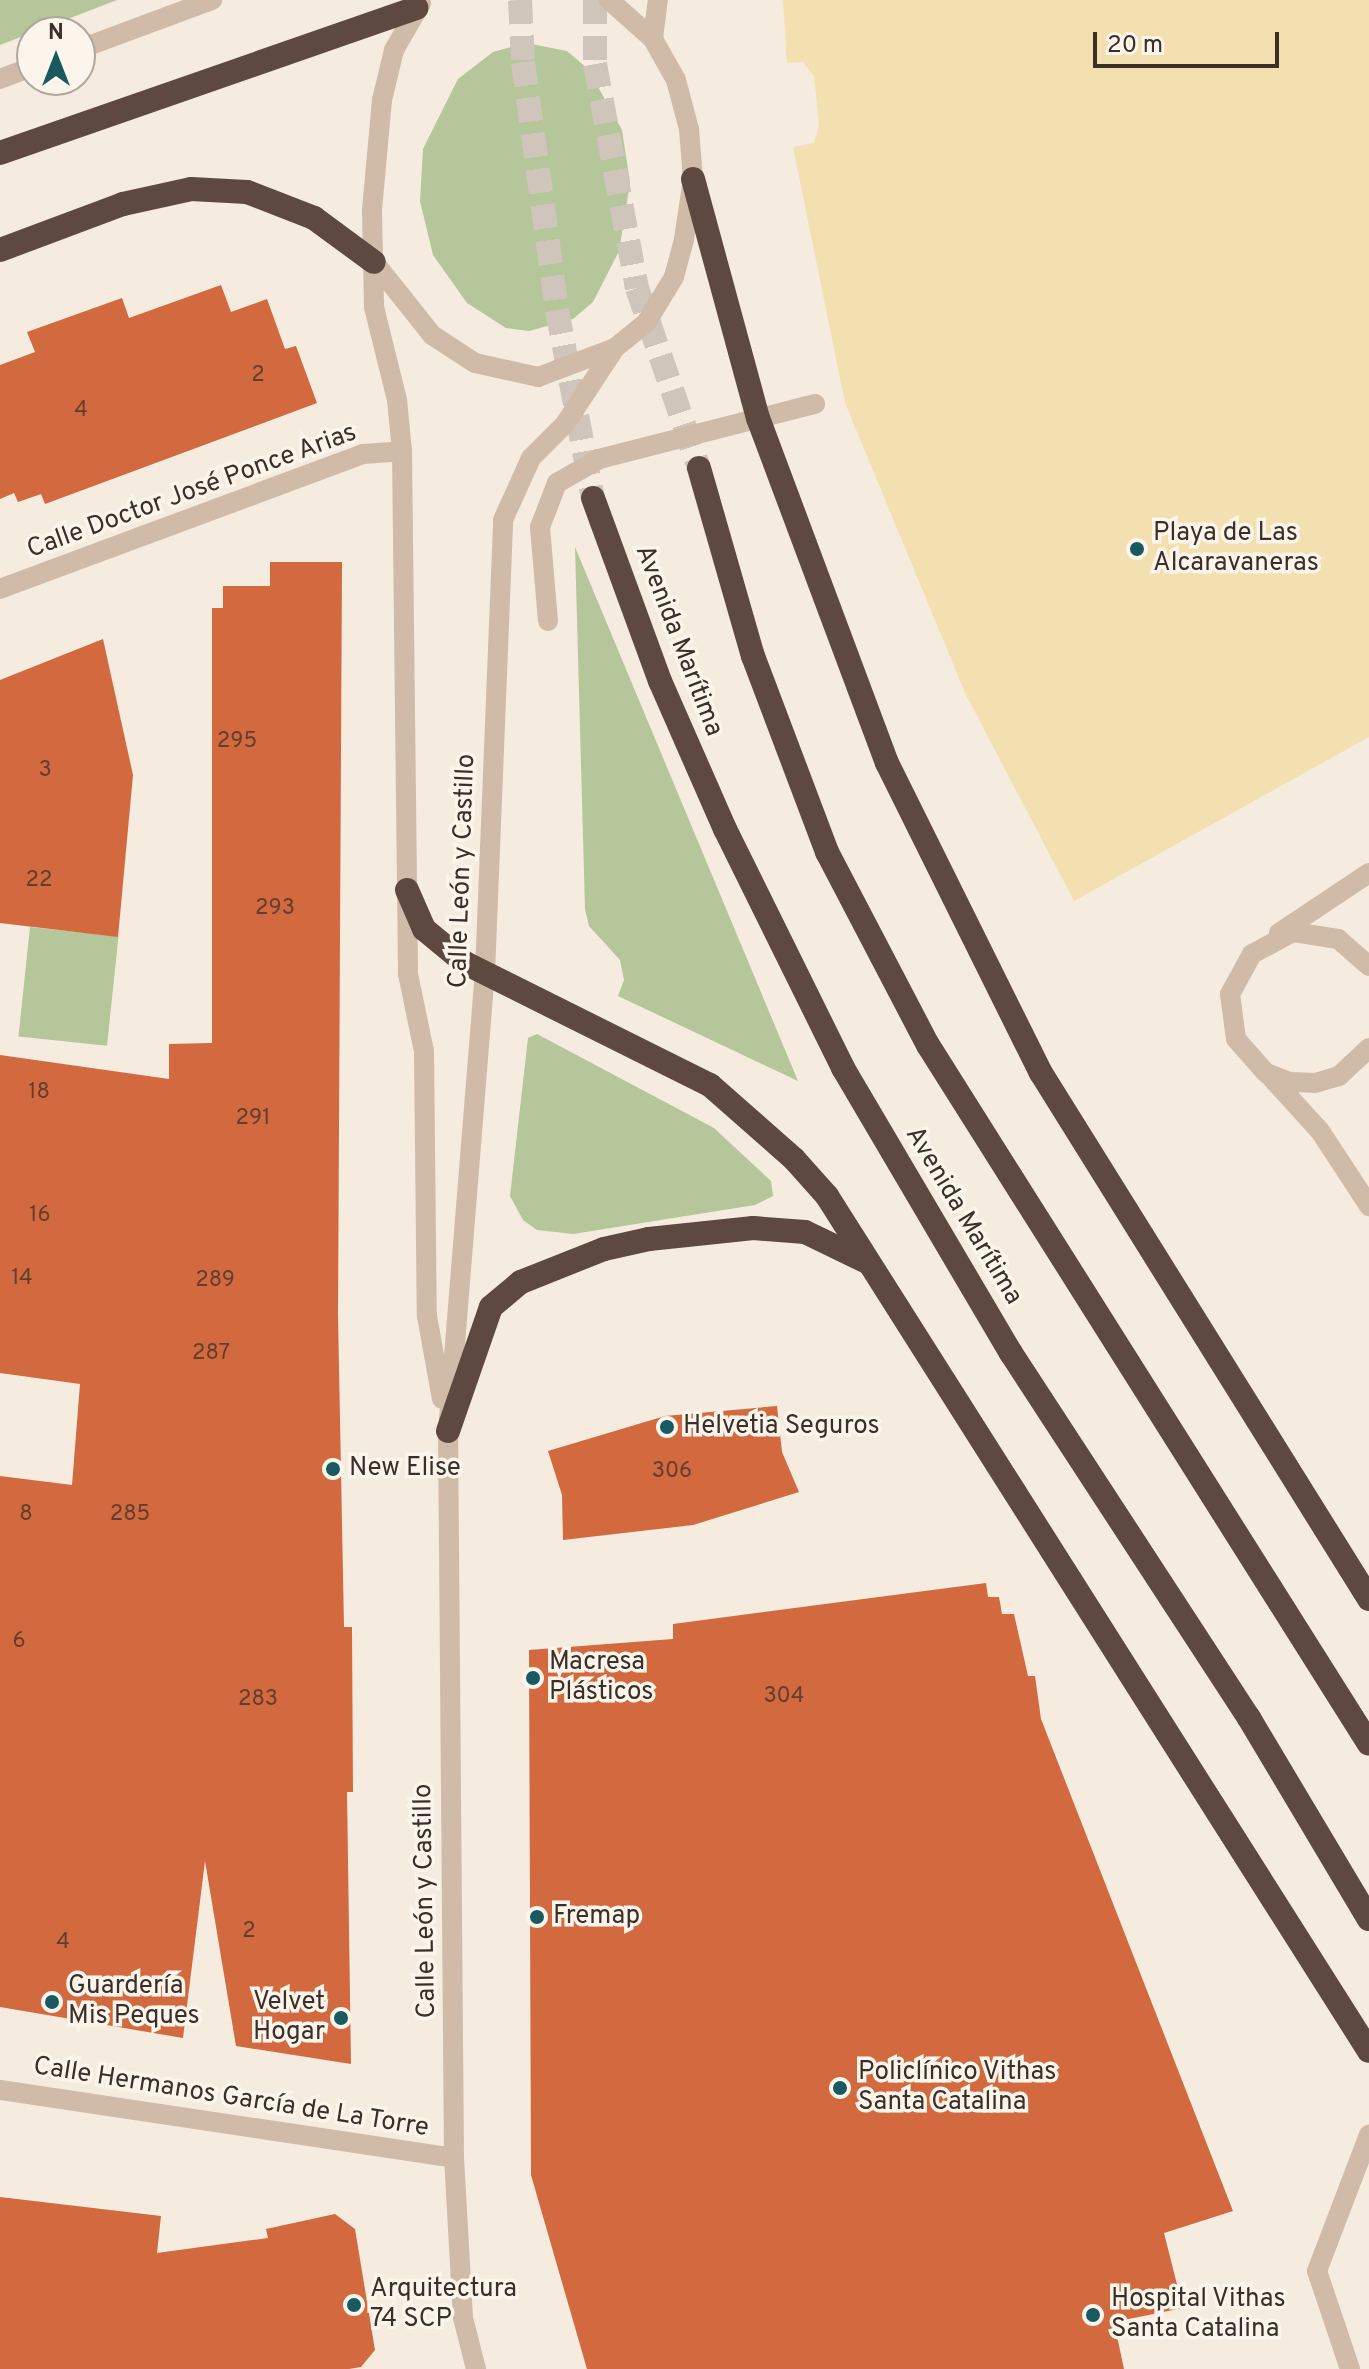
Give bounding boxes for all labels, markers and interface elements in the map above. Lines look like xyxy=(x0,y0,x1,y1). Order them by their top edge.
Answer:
north arrow xyxy=(16,16,96,96)
scale bar xyxy=(1097,16,1283,66)
text: N xyxy=(48,20,64,47)
text: 20 m xyxy=(1107,31,1163,61)
house number: 2 xyxy=(251,363,265,389)
house number: 4 xyxy=(74,398,88,424)
street label: Calle Doctor José Ponce Arias xyxy=(23,418,361,566)
place label: Playa de Las Alcaravaneras xyxy=(1153,518,1319,580)
marker: Playa de Las Alcaravaneras xyxy=(1128,540,1146,558)
street label: Avenida Marítima xyxy=(627,541,729,741)
house number: 295 xyxy=(217,729,257,755)
street label: Calle León y Castillo xyxy=(443,753,483,989)
house number: 3 xyxy=(38,758,52,784)
house number: 22 xyxy=(26,868,52,894)
house number: 293 xyxy=(255,896,295,922)
house number: 18 xyxy=(28,1080,50,1106)
house number: 291 xyxy=(236,1106,270,1132)
street label: Avenida Marítima xyxy=(898,1121,1028,1311)
house number: 16 xyxy=(29,1203,51,1229)
house number: 14 xyxy=(11,1266,33,1292)
house number: 289 xyxy=(195,1268,235,1294)
house number: 287 xyxy=(192,1341,230,1367)
place label: Helvetia Seguros xyxy=(683,1411,880,1443)
marker: Helvetia Seguros xyxy=(658,1418,676,1436)
place label: New Elise xyxy=(349,1453,461,1485)
house number: 306 xyxy=(652,1459,692,1485)
marker: New Elise xyxy=(324,1460,342,1478)
house number: 8 xyxy=(19,1502,33,1528)
house number: 285 xyxy=(110,1502,150,1528)
house number: 6 xyxy=(12,1629,26,1655)
place label: Macresa Plásticos xyxy=(549,1647,653,1708)
marker: Macresa Plásticos xyxy=(524,1669,542,1687)
house number: 304 xyxy=(764,1684,804,1710)
house number: 283 xyxy=(238,1687,278,1713)
street label: Calle León y Castillo xyxy=(408,1783,444,2019)
place label: Fremap xyxy=(553,1901,640,1933)
marker: Fremap xyxy=(528,1908,546,1926)
house number: 2 xyxy=(242,1919,256,1945)
house number: 4 xyxy=(56,1930,70,1956)
place label: Guardería Mis Peques xyxy=(68,1971,200,2032)
place label: Velvet Hogar xyxy=(253,1987,325,2048)
marker: Guardería Mis Peques xyxy=(43,1993,61,2011)
marker: Velvet Hogar xyxy=(332,2009,350,2027)
street label: Calle Hermanos García de La Torre xyxy=(31,2051,431,2145)
place label: Policlínico Vithas Santa Catalina xyxy=(858,2057,1057,2118)
marker: Policlínico Vithas Santa Catalina xyxy=(829,2077,851,2099)
place label: Arquitectura 74 SCP xyxy=(370,2274,517,2336)
place label: Hospital Vithas Santa Catalina xyxy=(1111,2284,1287,2346)
marker: Arquitectura 74 SCP xyxy=(345,2296,363,2314)
marker: Hospital Vithas Santa Catalina xyxy=(1082,2304,1104,2326)

